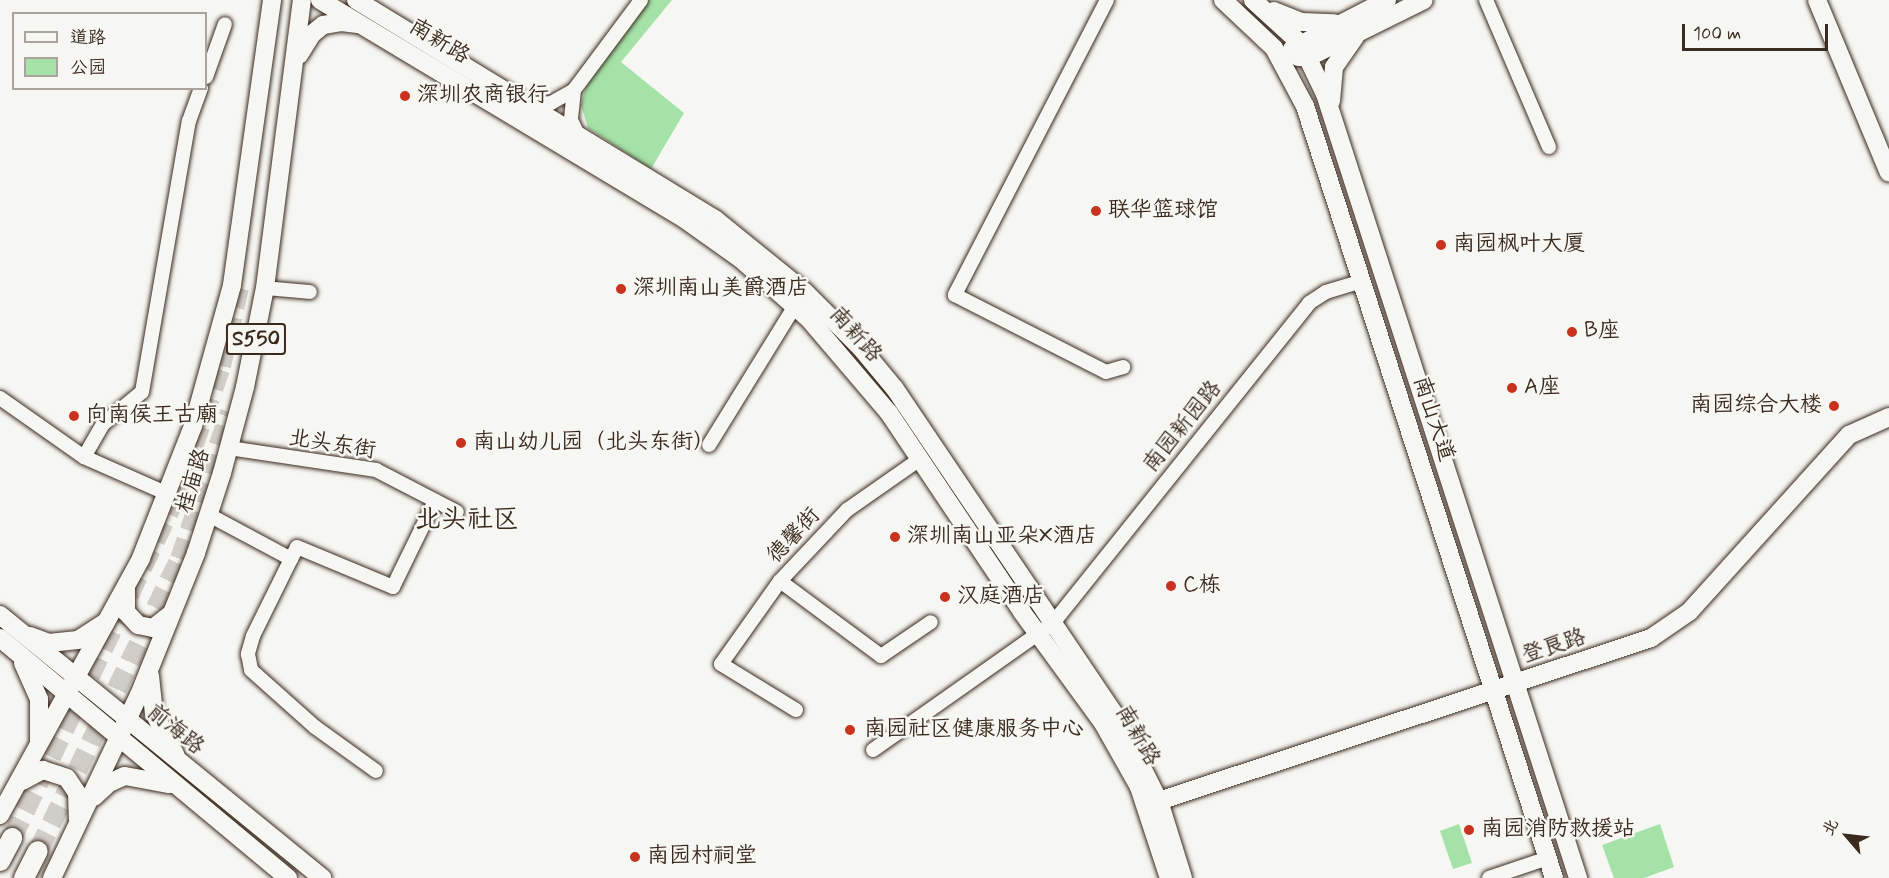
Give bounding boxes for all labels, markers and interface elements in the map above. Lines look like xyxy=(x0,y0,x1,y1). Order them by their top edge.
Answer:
legend xyxy=(12,12,207,90)
scale bar xyxy=(1685,12,1830,50)
street label: 南新路 xyxy=(404,14,474,70)
text: 100 m xyxy=(1693,22,1741,46)
text: 道路 xyxy=(70,26,106,50)
text: 公园 xyxy=(70,56,106,80)
place label: 深圳农商银行 xyxy=(417,83,549,109)
marker: 深圳农商银行 xyxy=(398,89,412,103)
place label: 联华篮球馆 xyxy=(1108,198,1218,224)
marker: 联华篮球馆 xyxy=(1089,204,1103,218)
place label: 南园枫叶大厦 xyxy=(1453,232,1585,258)
marker: 南园枫叶大厦 xyxy=(1434,238,1448,252)
place label: 深圳南山美爵酒店 xyxy=(633,276,809,302)
marker: 深圳南山美爵酒店 xyxy=(614,282,628,296)
street label: 南新路 xyxy=(823,302,887,368)
place label: B座 xyxy=(1584,319,1620,345)
road number: S550 xyxy=(224,321,288,357)
marker: B座 xyxy=(1565,325,1579,339)
street label: 南山大道 xyxy=(1407,373,1459,465)
place label: A座 xyxy=(1524,375,1560,401)
street label: 南园新园路 xyxy=(1138,376,1228,478)
marker: A座 xyxy=(1505,381,1519,395)
place label: 南园综合大楼 xyxy=(1690,393,1822,419)
marker: 南园综合大楼 xyxy=(1827,399,1841,413)
place label: 向南侯王古廟 xyxy=(86,403,218,429)
marker: 向南侯王古廟 xyxy=(67,409,81,423)
street label: 北头东街 xyxy=(286,425,378,465)
place label: 南山幼儿园（北头东街） xyxy=(473,430,715,456)
marker: 南山幼儿园（北头东街） xyxy=(454,436,468,450)
street label: 桂庙路 xyxy=(172,446,216,516)
street label: 德馨街 xyxy=(762,503,826,569)
district label: 北头社区 xyxy=(415,505,519,537)
place label: 深圳南山亚朵X酒店 xyxy=(907,524,1097,550)
marker: 深圳南山亚朵X酒店 xyxy=(888,530,902,544)
place label: C栋 xyxy=(1183,573,1221,599)
marker: C栋 xyxy=(1164,579,1178,593)
place label: 汉庭酒店 xyxy=(957,584,1045,610)
marker: 汉庭酒店 xyxy=(938,590,952,604)
street label: 登良路 xyxy=(1519,624,1589,670)
street label: 前海路 xyxy=(141,699,209,761)
street label: 南新路 xyxy=(1109,701,1165,771)
place label: 南园社区健康服务中心 xyxy=(864,717,1084,743)
marker: 南园社区健康服务中心 xyxy=(841,721,859,739)
north arrow xyxy=(1817,806,1877,866)
text: 北 xyxy=(1818,815,1844,839)
place label: 南园消防救援站 xyxy=(1481,817,1635,843)
marker: 南园消防救援站 xyxy=(1462,823,1476,837)
place label: 南园村祠堂 xyxy=(647,844,757,870)
marker: 南园村祠堂 xyxy=(628,850,642,864)

